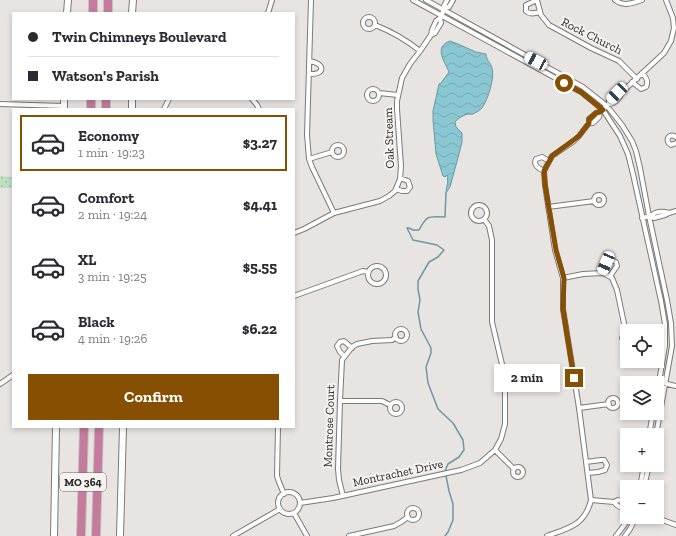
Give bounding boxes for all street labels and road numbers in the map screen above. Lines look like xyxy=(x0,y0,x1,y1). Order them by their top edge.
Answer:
street label: Rock Church xyxy=(559,15,625,57)
street label: Oak Stream xyxy=(381,107,397,169)
street label: Montrose Court xyxy=(321,384,337,468)
street label: Montrachet Drive xyxy=(352,457,445,489)
road number: MO 364 xyxy=(60,473,106,491)

